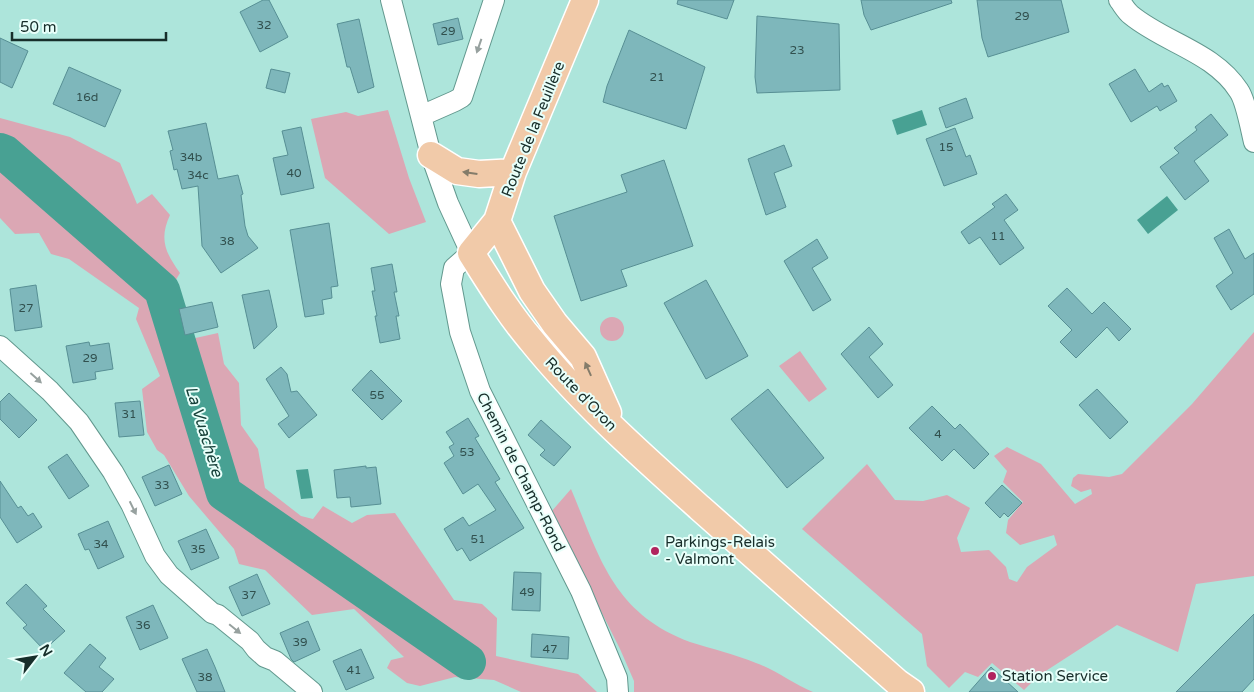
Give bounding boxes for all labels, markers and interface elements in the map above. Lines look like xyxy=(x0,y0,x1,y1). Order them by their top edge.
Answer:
house number: 29 xyxy=(1014,9,1030,23)
scale bar xyxy=(12,10,166,42)
text: 50 m xyxy=(20,18,57,36)
house number: 32 xyxy=(256,18,272,32)
house number: 29 xyxy=(440,24,456,38)
one-way arrow xyxy=(475,39,482,54)
house number: 23 xyxy=(789,43,805,57)
street label: Route de la Feuillère xyxy=(498,59,568,199)
house number: 21 xyxy=(649,70,665,84)
house number: 16d xyxy=(76,90,98,104)
house number: 15 xyxy=(938,140,954,154)
house number: 34b xyxy=(180,150,202,164)
house number: 40 xyxy=(286,166,302,180)
house number: 34c xyxy=(187,168,209,182)
one-way arrow xyxy=(461,168,477,176)
house number: 11 xyxy=(990,229,1006,243)
house number: 38 xyxy=(219,234,235,248)
house number: 27 xyxy=(18,301,34,315)
house number: 29 xyxy=(82,351,98,365)
street label: Route d'Oron xyxy=(541,353,621,435)
one-way arrow xyxy=(584,362,592,376)
one-way arrow xyxy=(30,373,43,384)
water label: La Vuachère xyxy=(181,384,228,480)
house number: 55 xyxy=(369,388,385,402)
street label: Chemin de Champ-Rond xyxy=(473,389,569,555)
house number: 31 xyxy=(121,407,137,421)
house number: 4 xyxy=(934,427,942,441)
house number: 53 xyxy=(459,445,475,459)
house number: 33 xyxy=(154,478,170,492)
one-way arrow xyxy=(129,501,137,515)
house number: 51 xyxy=(470,532,486,546)
place label: Parkings-Relais - Valmont xyxy=(665,533,775,568)
house number: 34 xyxy=(93,537,109,551)
house number: 35 xyxy=(190,542,206,556)
marker: Parkings-Relais - Valmont xyxy=(649,545,661,557)
house number: 49 xyxy=(519,585,535,599)
house number: 37 xyxy=(241,588,257,602)
house number: 36 xyxy=(135,618,151,632)
one-way arrow xyxy=(229,623,241,634)
north arrow xyxy=(10,632,60,682)
house number: 39 xyxy=(292,635,308,649)
text: N xyxy=(36,641,56,660)
house number: 47 xyxy=(542,642,558,656)
house number: 41 xyxy=(346,663,362,677)
place label: Station Service xyxy=(1002,667,1108,685)
house number: 38 xyxy=(197,670,213,684)
marker: Station Service xyxy=(986,670,998,682)

